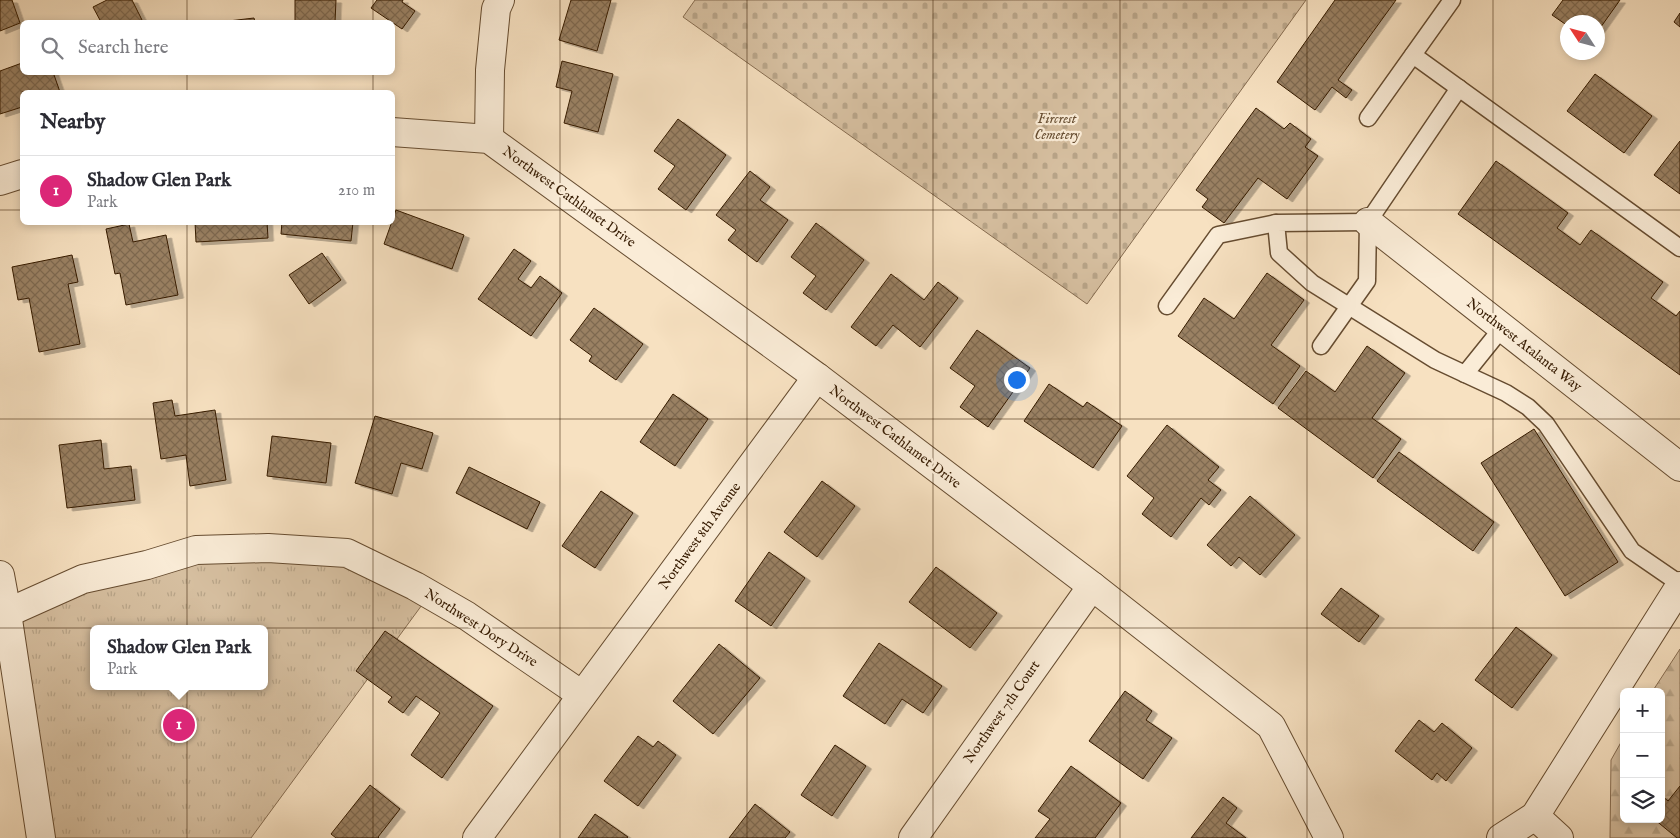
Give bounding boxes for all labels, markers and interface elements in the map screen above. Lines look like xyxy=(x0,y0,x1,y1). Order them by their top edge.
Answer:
north arrow xyxy=(1560,15,1605,60)
search box xyxy=(20,20,395,75)
icon: search xyxy=(38,34,66,62)
text: Search here xyxy=(78,36,169,60)
text: Nearby xyxy=(40,109,105,136)
park label: Fircrest Cemetery xyxy=(1034,110,1080,144)
street label: Northwest Cathlamet Drive xyxy=(499,143,640,252)
text: Shadow Glen Park xyxy=(87,169,231,193)
text: 1 xyxy=(53,181,59,201)
text: 210 m xyxy=(338,181,375,201)
text: Park xyxy=(87,193,117,213)
street label: Northwest Atalanta Way xyxy=(1463,294,1585,396)
your location xyxy=(1004,367,1030,393)
street label: Northwest Cathlamet Drive xyxy=(825,381,965,493)
street label: Northwest 8th Avenue xyxy=(655,478,745,593)
street label: Northwest Dory Drive xyxy=(421,585,541,672)
popup xyxy=(90,625,268,690)
text: Shadow Glen Park xyxy=(107,636,251,660)
street label: Northwest 7th Court xyxy=(960,657,1044,767)
text: Park xyxy=(107,660,137,680)
map controls xyxy=(1620,688,1665,823)
button: + xyxy=(1620,688,1665,733)
pin: 1 xyxy=(163,706,195,744)
button: − xyxy=(1620,733,1665,778)
button: layers xyxy=(1620,778,1665,823)

